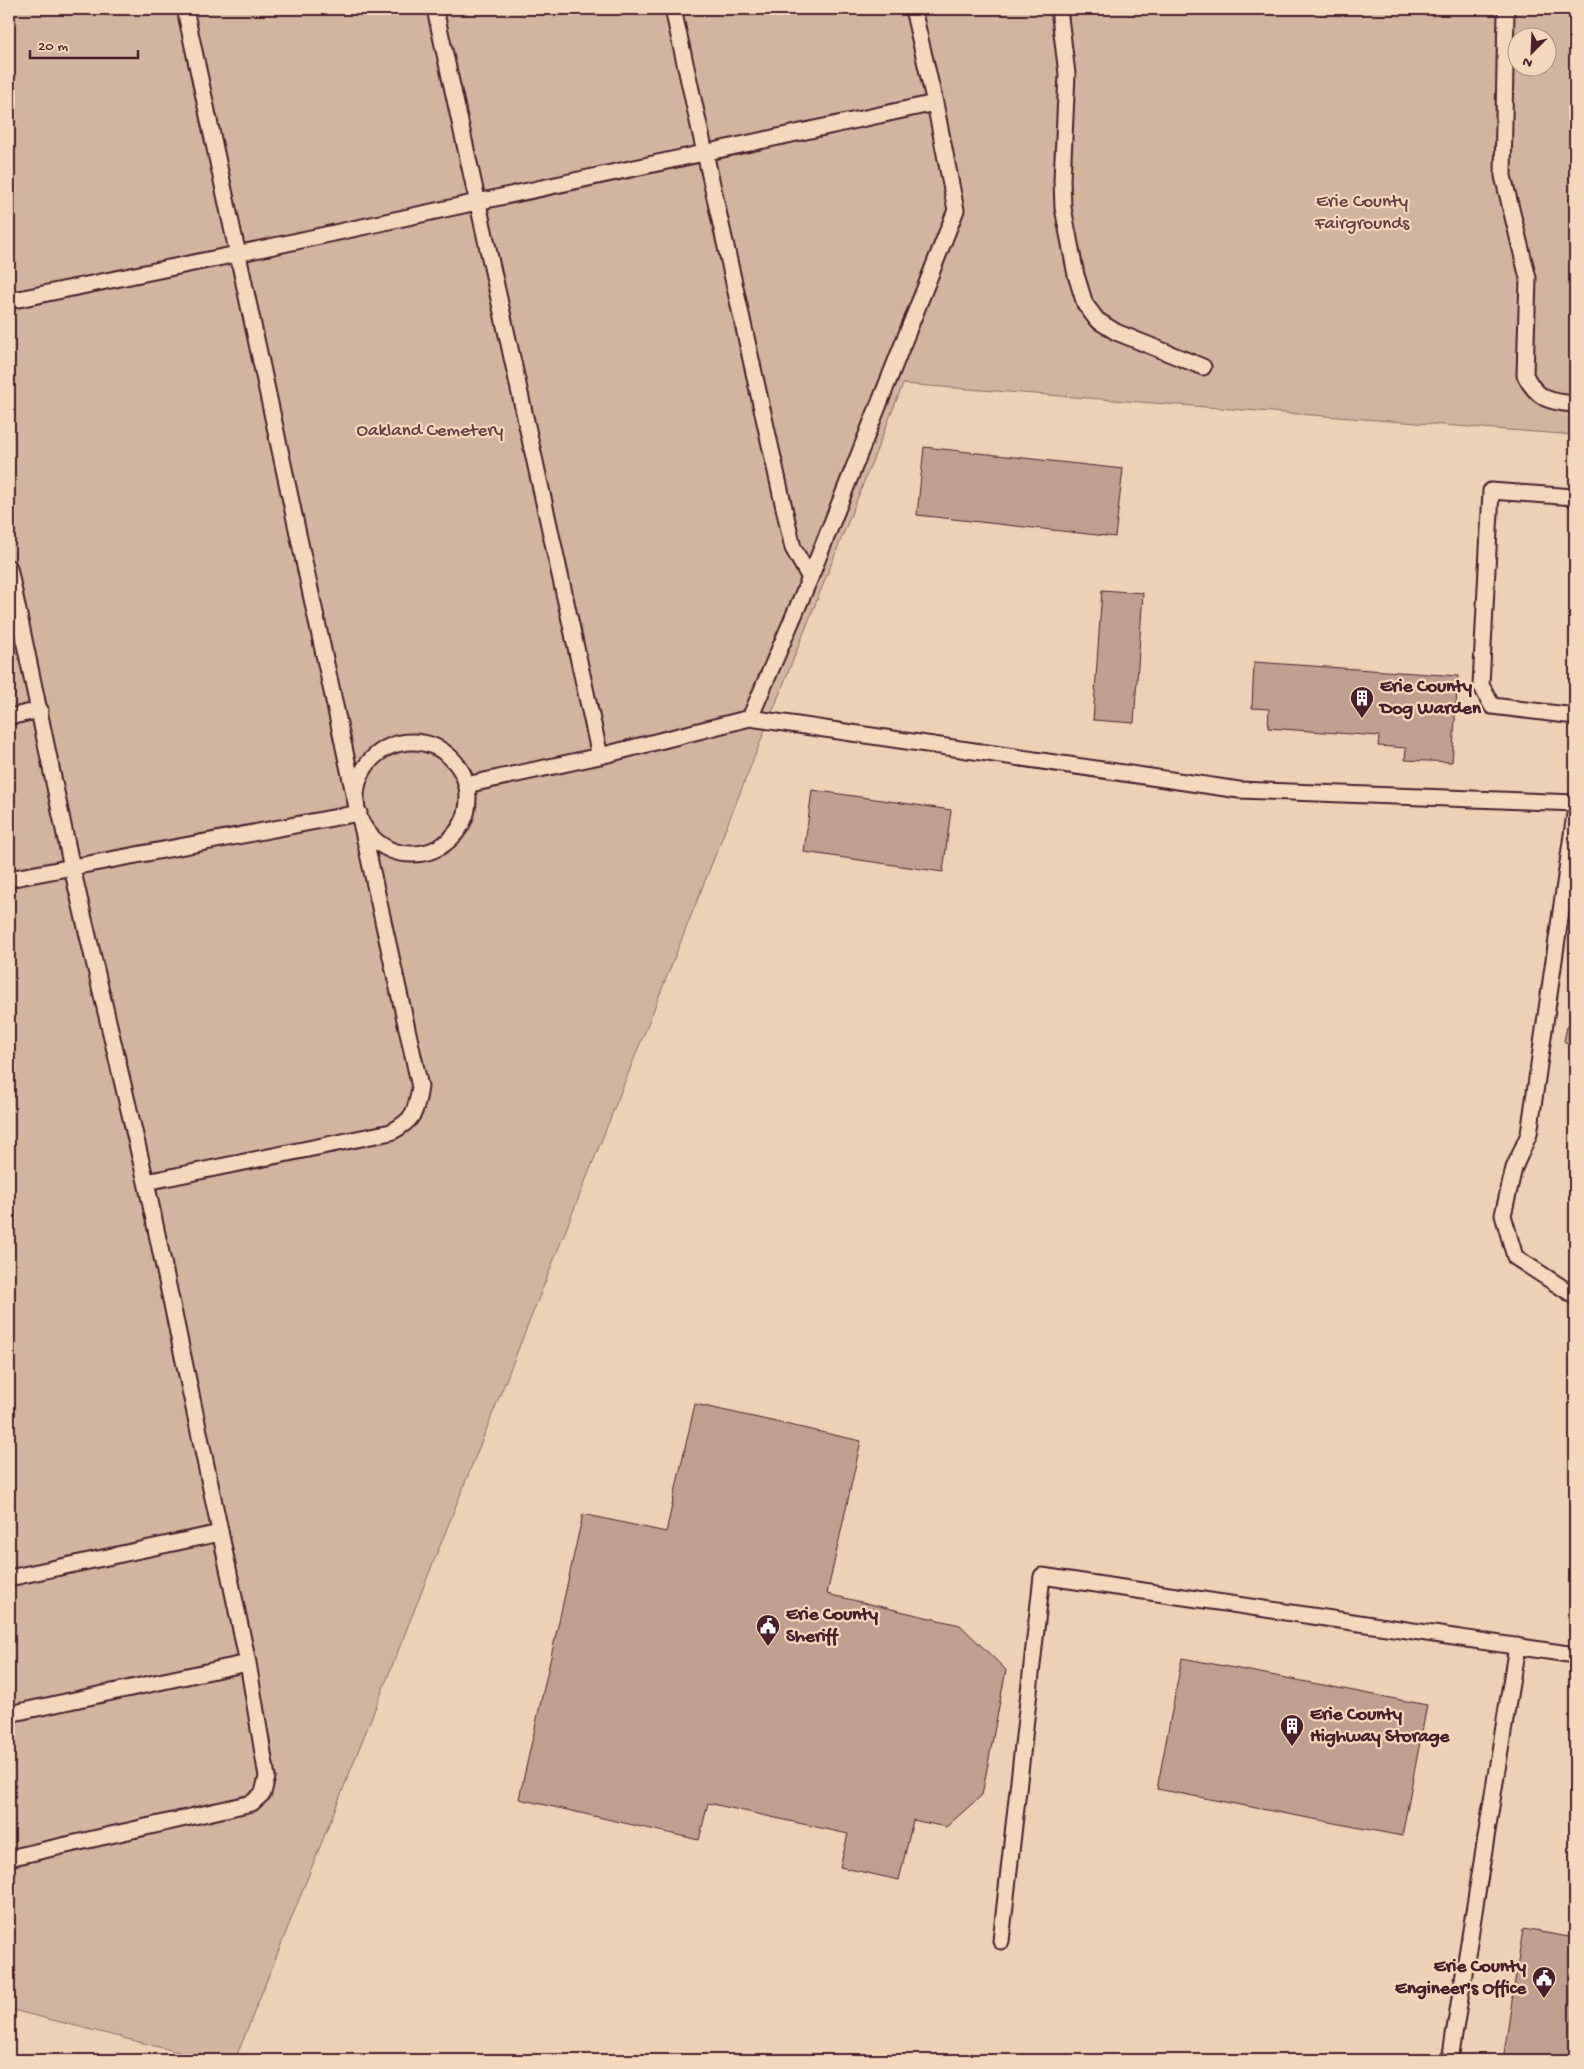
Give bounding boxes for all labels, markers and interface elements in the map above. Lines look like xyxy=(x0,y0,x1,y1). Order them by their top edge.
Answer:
scale bar xyxy=(30,28,138,60)
north arrow xyxy=(1506,28,1556,78)
text: 20 m xyxy=(38,38,68,56)
text: N xyxy=(1520,52,1535,71)
park label: Erie County Fairgrounds xyxy=(1314,191,1410,236)
park label: Oakland Cemetery xyxy=(357,420,504,443)
place label: Erie County Dog Warden xyxy=(1378,676,1482,721)
building icon: Erie County Dog Warden xyxy=(1349,685,1375,719)
place label: Erie County Sheriff xyxy=(786,1604,879,1649)
public building icon: Erie County Sheriff xyxy=(755,1613,781,1647)
place label: Erie County Highway Storage xyxy=(1310,1704,1451,1749)
building icon: Erie County Highway Storage xyxy=(1279,1713,1305,1747)
place label: Erie County Engineer's Office xyxy=(1395,1956,1527,2001)
public building icon: Erie County Engineer's Office xyxy=(1531,1965,1557,1999)

